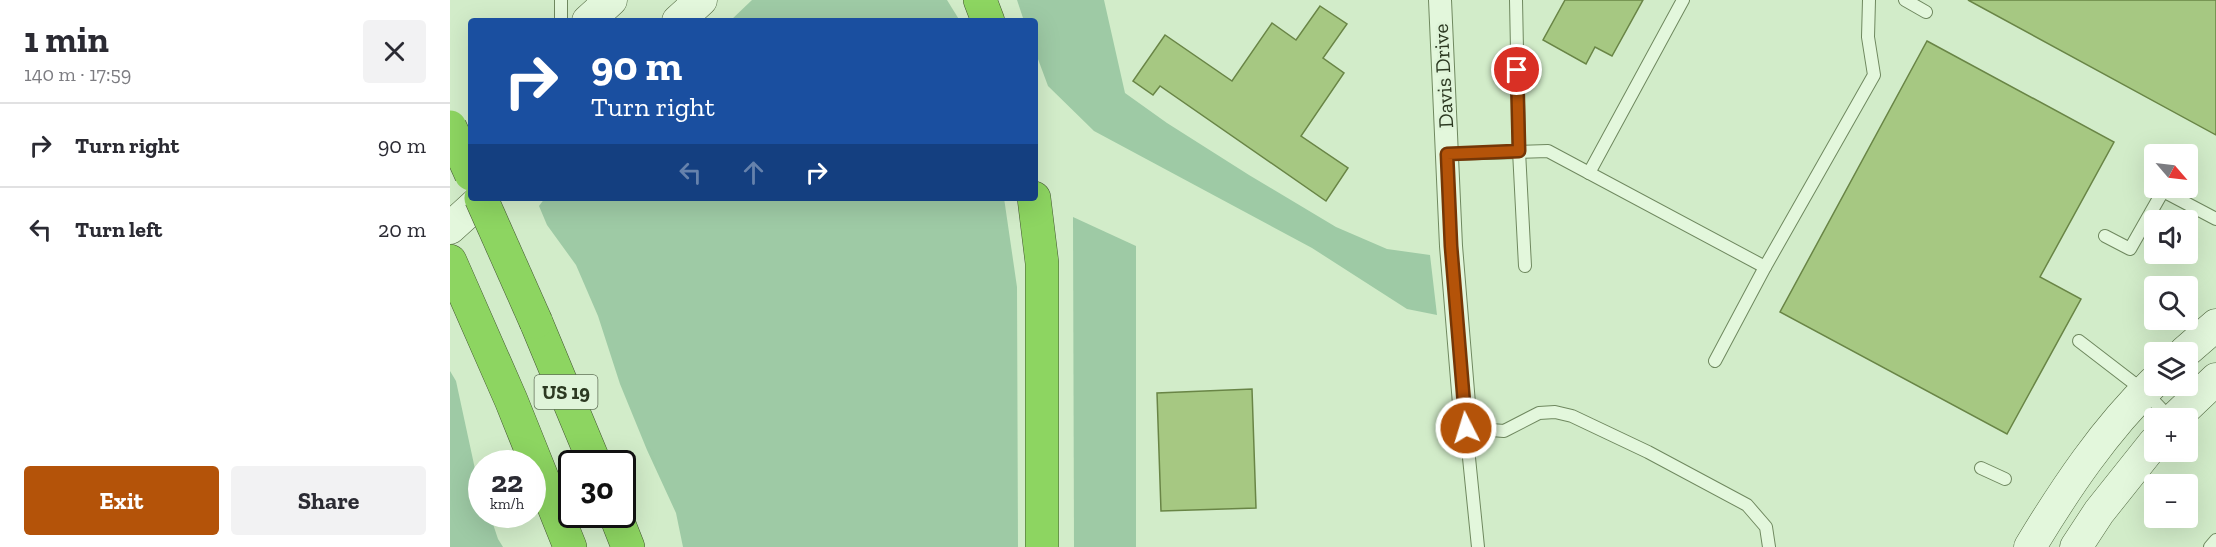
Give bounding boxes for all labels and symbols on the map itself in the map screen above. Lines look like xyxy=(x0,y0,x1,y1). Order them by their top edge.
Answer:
street label: Davis Drive xyxy=(1428,23,1458,129)
pin xyxy=(1491,44,1542,95)
north arrow xyxy=(2144,144,2198,198)
road number: US 19 xyxy=(534,375,598,409)
position arrow xyxy=(1434,396,1498,460)
speed limit sign: 30 xyxy=(558,450,636,528)

